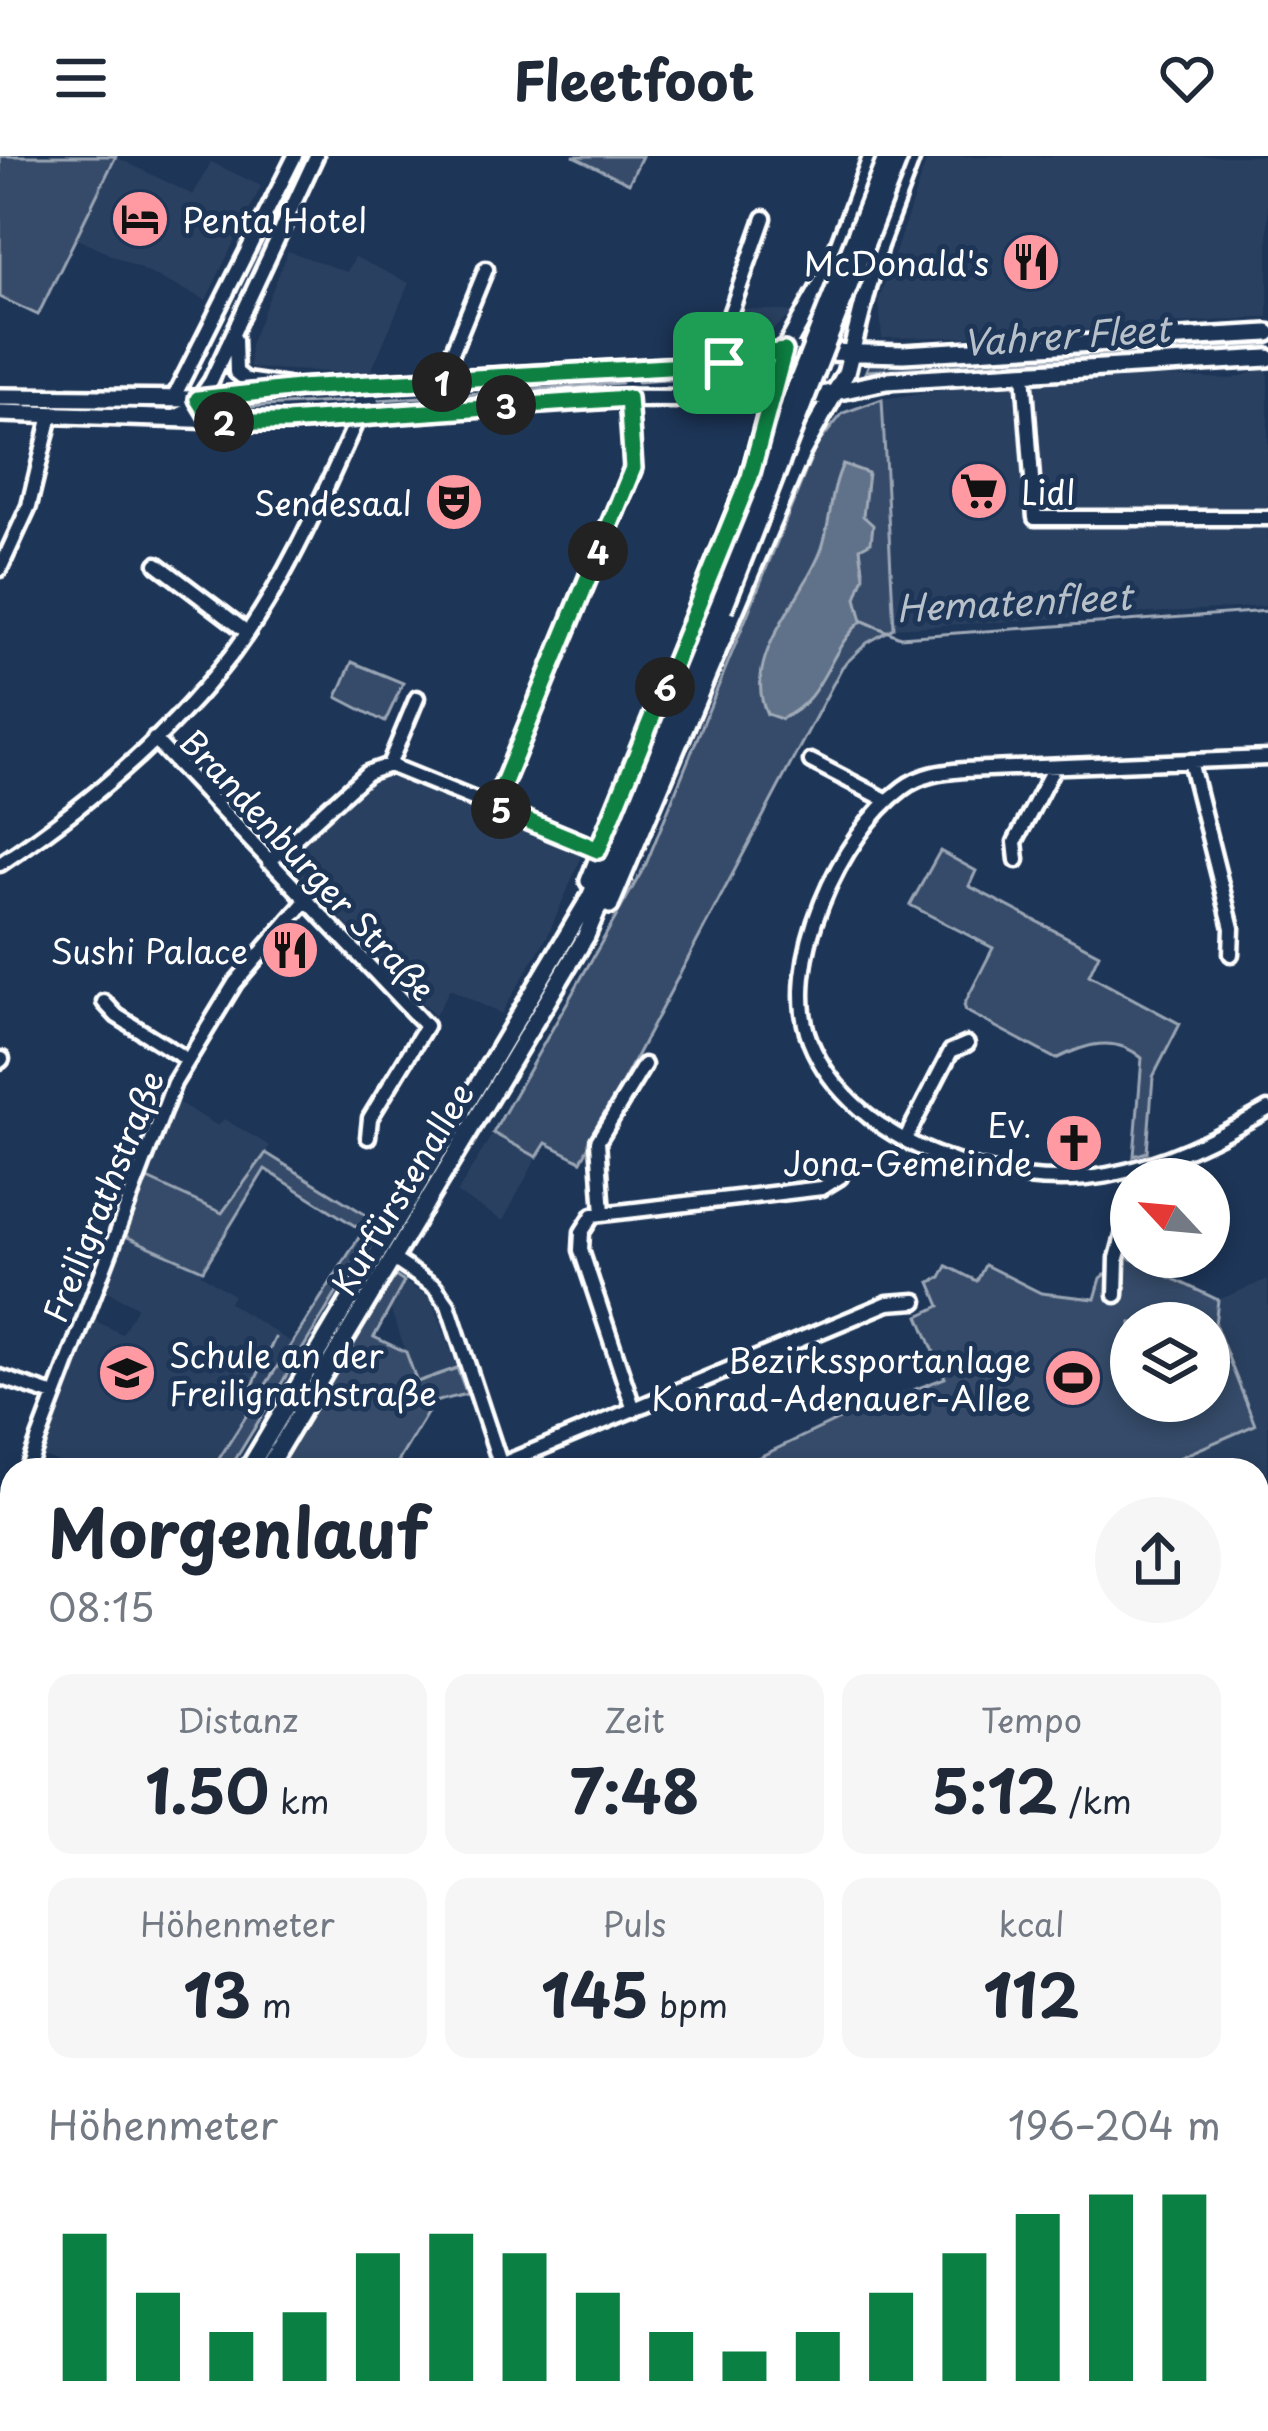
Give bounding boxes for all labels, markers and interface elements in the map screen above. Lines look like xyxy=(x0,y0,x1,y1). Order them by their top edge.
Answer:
text: Fleetfoot xyxy=(513,38,755,119)
icon: menu xyxy=(48,45,114,111)
icon: heart xyxy=(1154,45,1220,111)
hotel icon: Penta Hotel xyxy=(109,188,171,250)
place label: Penta Hotel xyxy=(182,194,367,244)
restaurant icon: McDonald's xyxy=(1000,231,1062,293)
place label: McDonald's xyxy=(804,237,989,287)
water label: Vahrer Fleet xyxy=(960,300,1176,368)
pin xyxy=(673,312,775,414)
icon: arrive xyxy=(691,330,757,396)
pin: 1 xyxy=(412,352,472,412)
text: 1 xyxy=(434,357,450,407)
pin: 3 xyxy=(476,375,536,435)
text: 3 xyxy=(495,380,517,430)
pin: 2 xyxy=(194,392,254,452)
text: 2 xyxy=(212,397,236,447)
supermarket icon: Lidl xyxy=(948,460,1010,522)
place label: Lidl xyxy=(1021,466,1075,516)
theatre icon: Sendesaal xyxy=(423,471,485,533)
place label: Sendesaal xyxy=(254,477,412,527)
pin: 4 xyxy=(568,521,628,581)
text: 4 xyxy=(587,526,609,576)
water label: Hematenfleet xyxy=(895,568,1137,634)
pin: 6 xyxy=(635,657,695,717)
text: 6 xyxy=(653,662,677,712)
street label: Brandenburger Straße xyxy=(169,717,449,1011)
pin: 5 xyxy=(471,779,531,839)
text: 5 xyxy=(490,784,512,834)
restaurant icon: Sushi Palace xyxy=(259,919,321,981)
place label: Sushi Palace xyxy=(51,925,248,975)
street label: Freiligrathstraße xyxy=(29,1063,175,1329)
street label: Kurfürstenallee xyxy=(318,1072,484,1304)
place label: Ev. Jona-Gemeinde xyxy=(783,1099,1032,1187)
church icon: Ev. Jona-Gemeinde xyxy=(1043,1112,1105,1174)
north arrow xyxy=(1110,1158,1230,1278)
map controls xyxy=(1110,1158,1230,1422)
button: layers xyxy=(1110,1302,1230,1422)
place label: Schule an der Freiligrathstraße xyxy=(169,1329,437,1417)
place label: Bezirkssportanlage Konrad-Adenauer-Allee xyxy=(651,1334,1031,1422)
school or university icon: Schule an der Freiligrathstraße xyxy=(96,1342,158,1404)
sports icon: Bezirkssportanlage Konrad-Adenauer-Allee xyxy=(1042,1347,1104,1409)
text: Morgenlauf xyxy=(48,1481,429,1580)
button: share xyxy=(1095,1497,1221,1623)
text: 08:15 xyxy=(48,1576,155,1635)
text: Distanz xyxy=(177,1694,298,1744)
text: Zeit xyxy=(604,1694,665,1744)
text: Tempo xyxy=(981,1694,1082,1744)
text: 1.50 xyxy=(145,1744,269,1834)
text: 7:48 xyxy=(570,1744,699,1834)
text: 5:12 xyxy=(931,1744,1058,1834)
text: km xyxy=(269,1775,330,1825)
text: /km xyxy=(1058,1775,1132,1825)
text: Höhenmeter xyxy=(140,1898,335,1948)
text: Puls xyxy=(603,1898,666,1948)
text: kcal xyxy=(999,1898,1064,1948)
text: 13 xyxy=(183,1948,251,2038)
text: 145 xyxy=(541,1948,649,2038)
text: 112 xyxy=(983,1948,1080,2038)
text: m xyxy=(251,1979,292,2029)
text: bpm xyxy=(649,1979,728,2029)
text: Höhenmeter xyxy=(48,2094,278,2153)
text: 196–204 m xyxy=(1008,2094,1221,2153)

